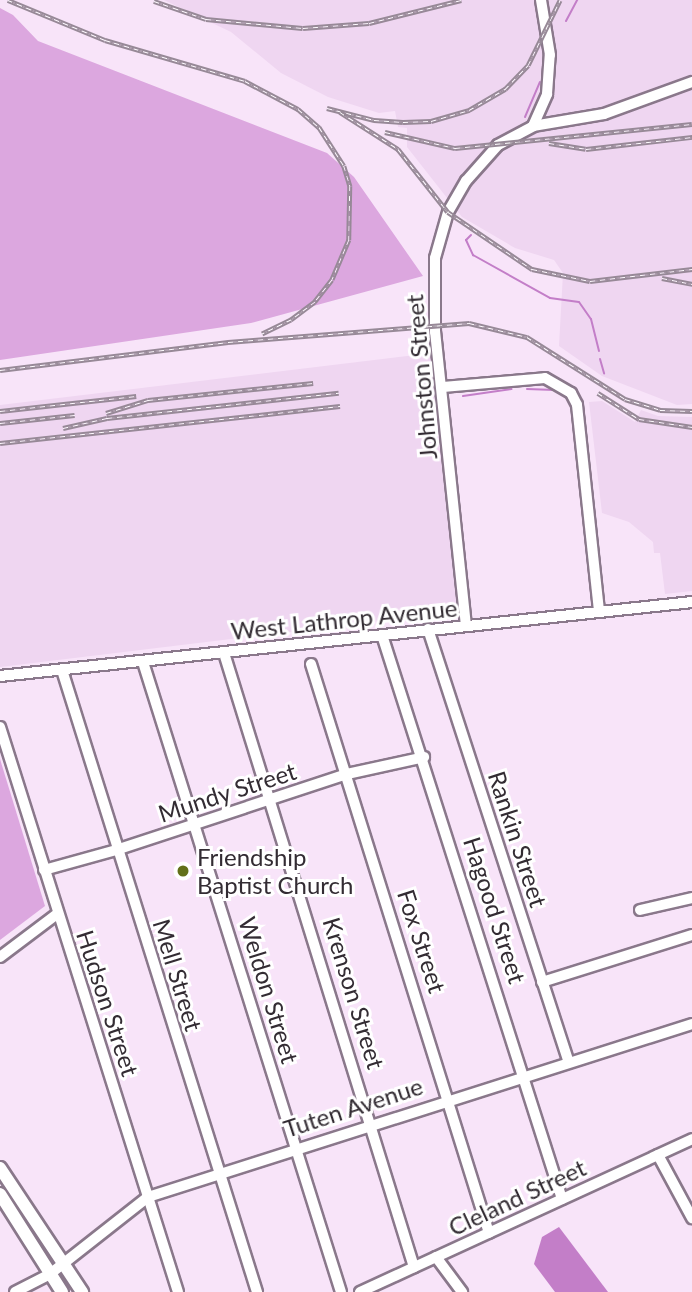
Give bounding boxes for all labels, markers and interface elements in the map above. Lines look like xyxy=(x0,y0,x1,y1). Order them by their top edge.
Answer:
street label: Johnston Street xyxy=(399,293,443,461)
street label: West Lathrop Avenue xyxy=(229,593,459,645)
street label: Mundy Street xyxy=(154,756,300,828)
street label: Rankin Street xyxy=(483,768,553,910)
street label: Hagood Street xyxy=(458,833,532,987)
place label: Friendship Baptist Church xyxy=(197,843,353,899)
marker: Friendship Baptist Church xyxy=(175,863,191,879)
street label: Fox Street xyxy=(392,886,452,996)
street label: Weldon Street xyxy=(233,913,305,1067)
street label: Krenson Street xyxy=(317,914,391,1072)
street label: Mell Street xyxy=(147,916,209,1034)
street label: Hudson Street xyxy=(71,926,145,1080)
street label: Tuten Avenue xyxy=(279,1071,427,1143)
street label: Cleland Street xyxy=(444,1153,590,1241)

